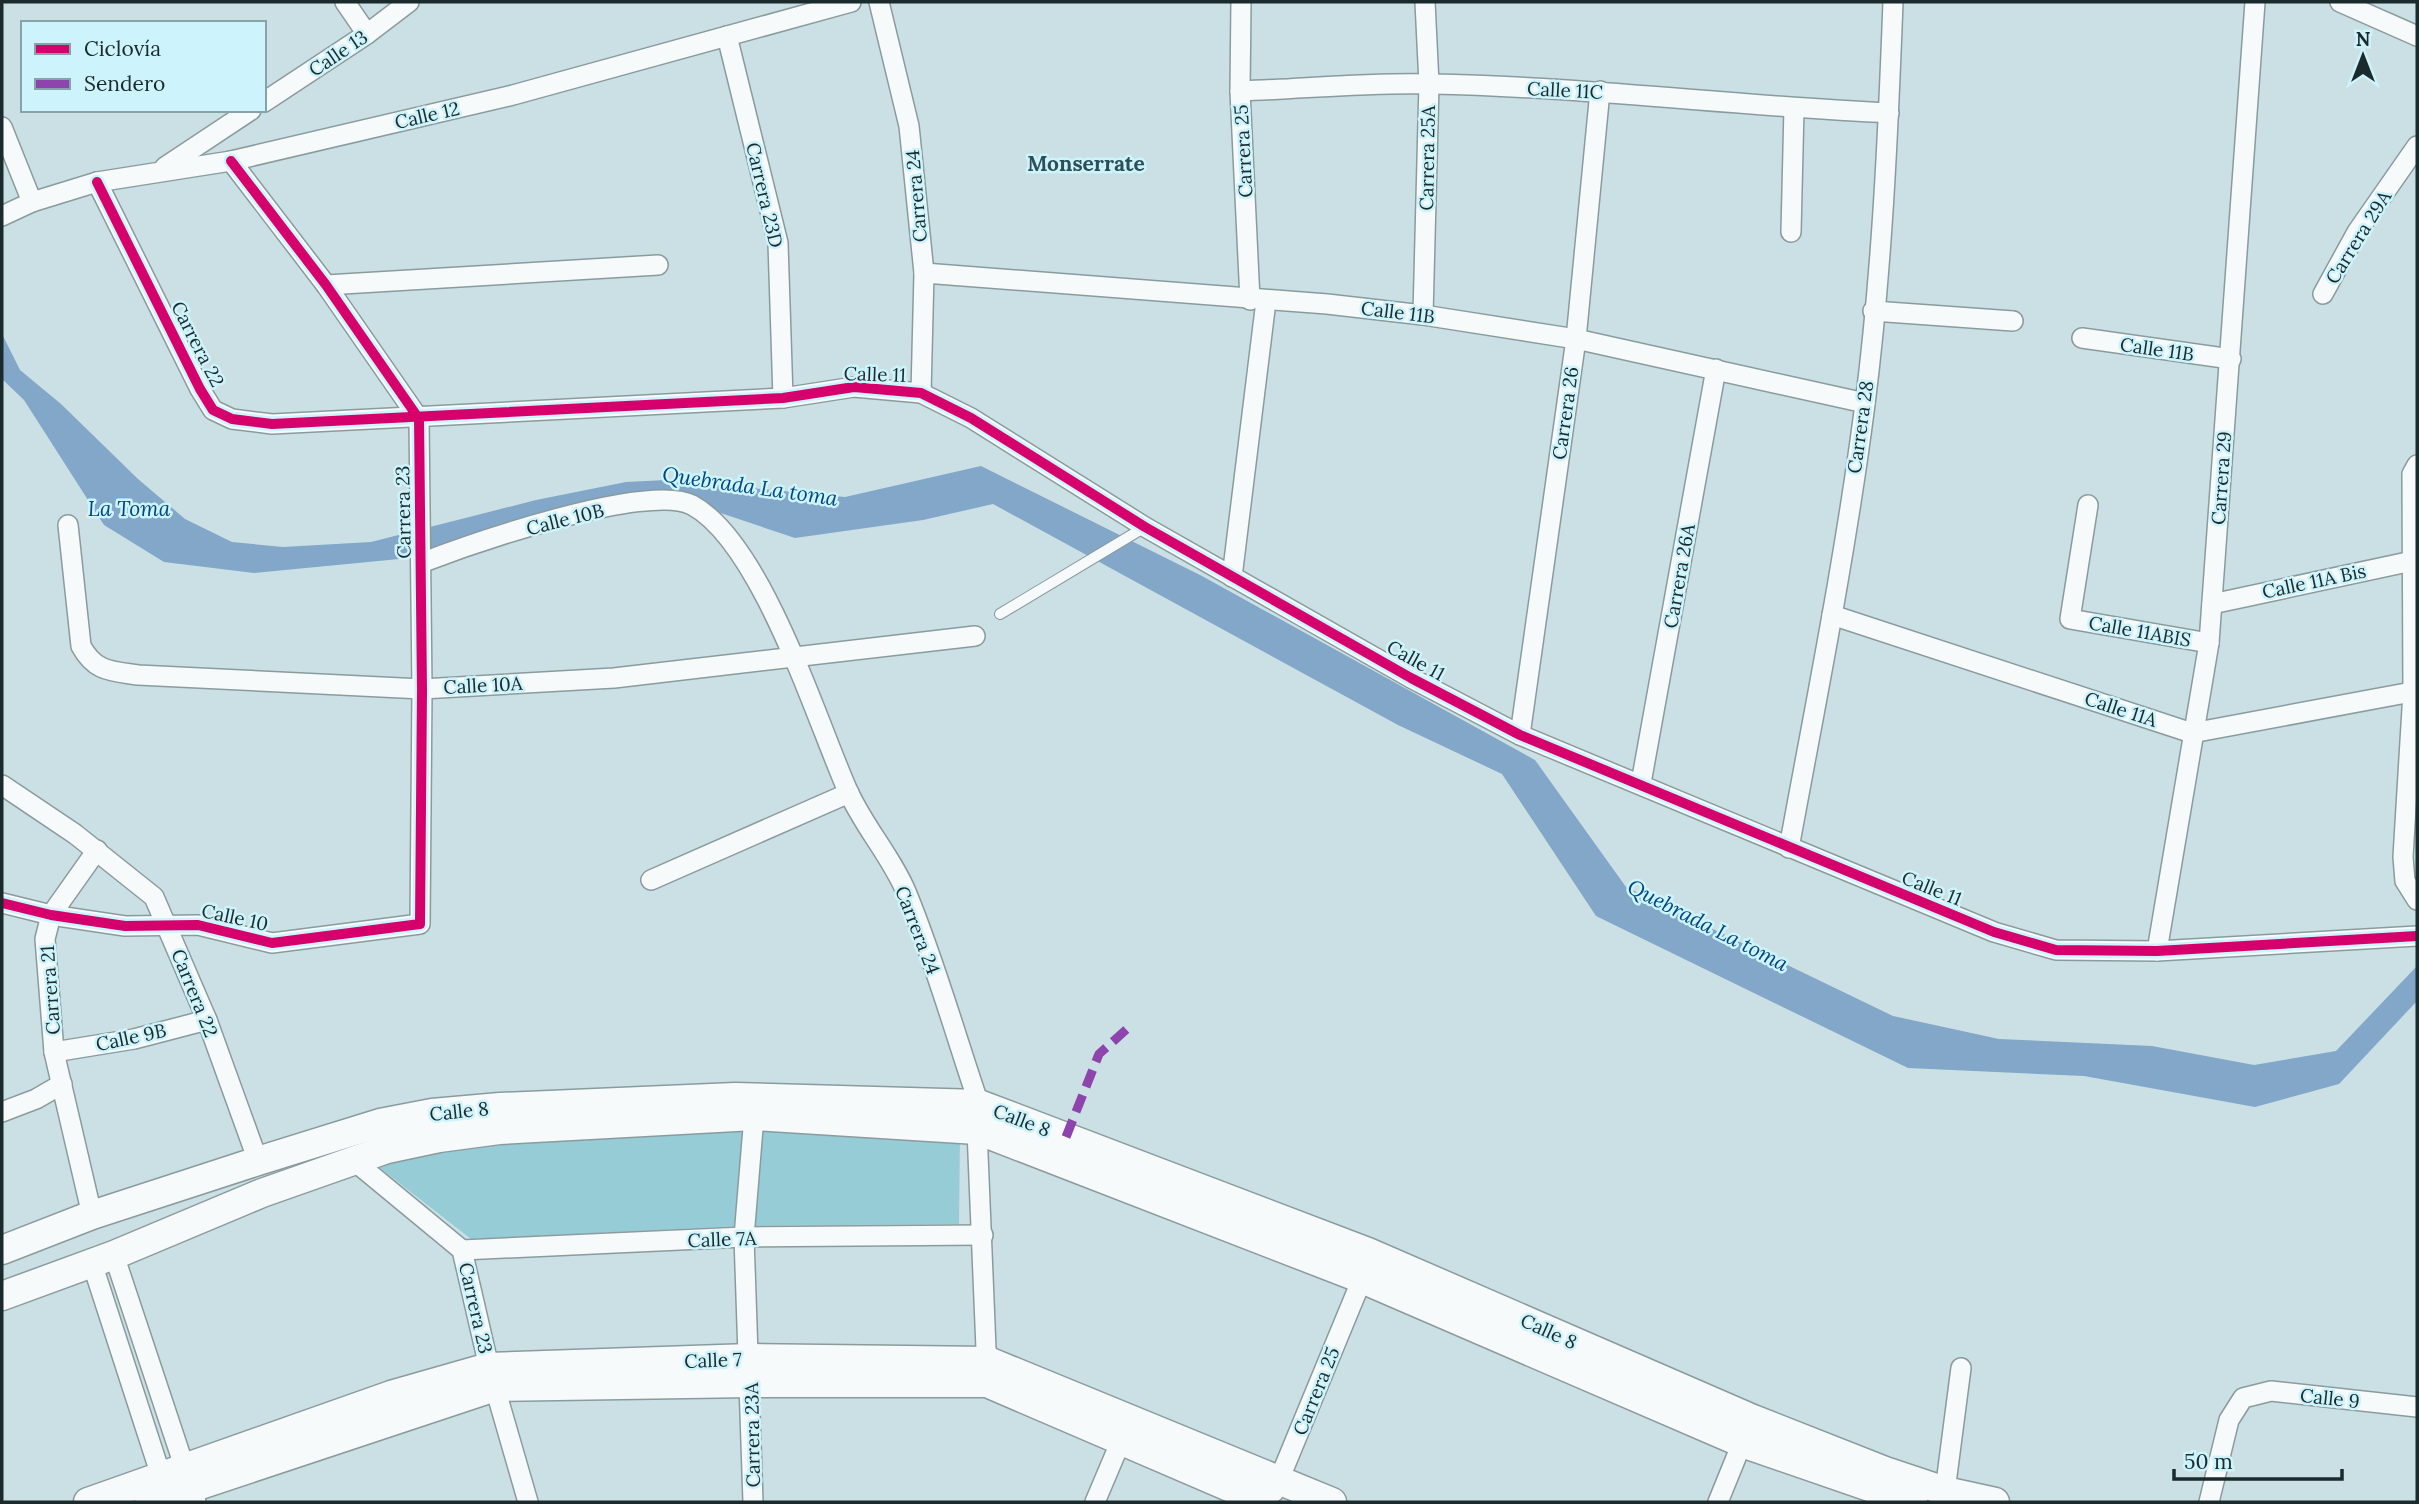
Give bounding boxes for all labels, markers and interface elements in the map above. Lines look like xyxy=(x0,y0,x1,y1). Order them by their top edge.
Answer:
legend xyxy=(21,21,266,112)
north arrow xyxy=(2328,21,2398,91)
street label: Calle 13 xyxy=(304,25,372,81)
text: N xyxy=(2356,27,2371,51)
text: Ciclovía xyxy=(84,35,161,62)
text: Sendero xyxy=(84,70,165,97)
street label: Calle 11C xyxy=(1527,76,1603,104)
street label: Calle 12 xyxy=(392,96,462,134)
street label: Carrera 25 xyxy=(1229,104,1257,198)
street label: Carrera 25A xyxy=(1414,104,1440,211)
street label: Carrera 23D xyxy=(741,140,789,250)
street label: Carrera 24 xyxy=(900,149,932,243)
district label: Monserrate xyxy=(1027,150,1145,177)
street label: Carrera 29A xyxy=(2320,185,2397,288)
street label: Calle 11B xyxy=(1360,296,1437,328)
street label: Carrera 22 xyxy=(166,297,230,391)
street label: Calle 11B xyxy=(2119,332,2196,366)
street label: Calle 11 xyxy=(843,361,907,387)
street label: Carrera 26 xyxy=(1547,365,1583,461)
street label: Carrera 28 xyxy=(1842,379,1878,475)
street label: Carrera 29 xyxy=(2206,430,2236,526)
water label: Quebrada La toma xyxy=(661,460,840,512)
street label: Carrera 23 xyxy=(390,465,416,559)
water label: La Toma xyxy=(88,495,171,522)
street label: Calle 10B xyxy=(524,498,607,540)
street label: Carrera 26A xyxy=(1658,521,1700,630)
street label: Calle 11A Bis xyxy=(2260,558,2368,604)
street label: Calle 11ABIS xyxy=(2087,610,2193,652)
street label: Calle 11 xyxy=(1383,634,1449,686)
street label: Calle 10A xyxy=(443,671,524,699)
street label: Calle 11A xyxy=(2082,686,2161,732)
street label: Calle 11 xyxy=(1899,865,1966,911)
water label: Quebrada La toma xyxy=(1623,873,1793,977)
street label: Carrera 24 xyxy=(890,882,946,978)
street label: Calle 10 xyxy=(200,898,270,936)
street label: Carrera 21 xyxy=(35,944,65,1036)
street label: Carrera 22 xyxy=(166,945,224,1041)
street label: Calle 9B xyxy=(94,1018,169,1056)
street label: Calle 8 xyxy=(428,1096,490,1126)
street label: Calle 8 xyxy=(990,1098,1054,1142)
street label: Calle 7A xyxy=(687,1226,758,1252)
street label: Carrera 23 xyxy=(454,1260,498,1356)
street label: Calle 8 xyxy=(1517,1308,1581,1354)
street label: Carrera 25 xyxy=(1287,1343,1345,1439)
street label: Calle 7 xyxy=(684,1347,742,1373)
street label: Carrera 23A xyxy=(739,1381,765,1488)
street label: Calle 9 xyxy=(2299,1383,2361,1413)
scale bar xyxy=(2174,1438,2342,1482)
text: 50 m xyxy=(2184,1448,2233,1475)

